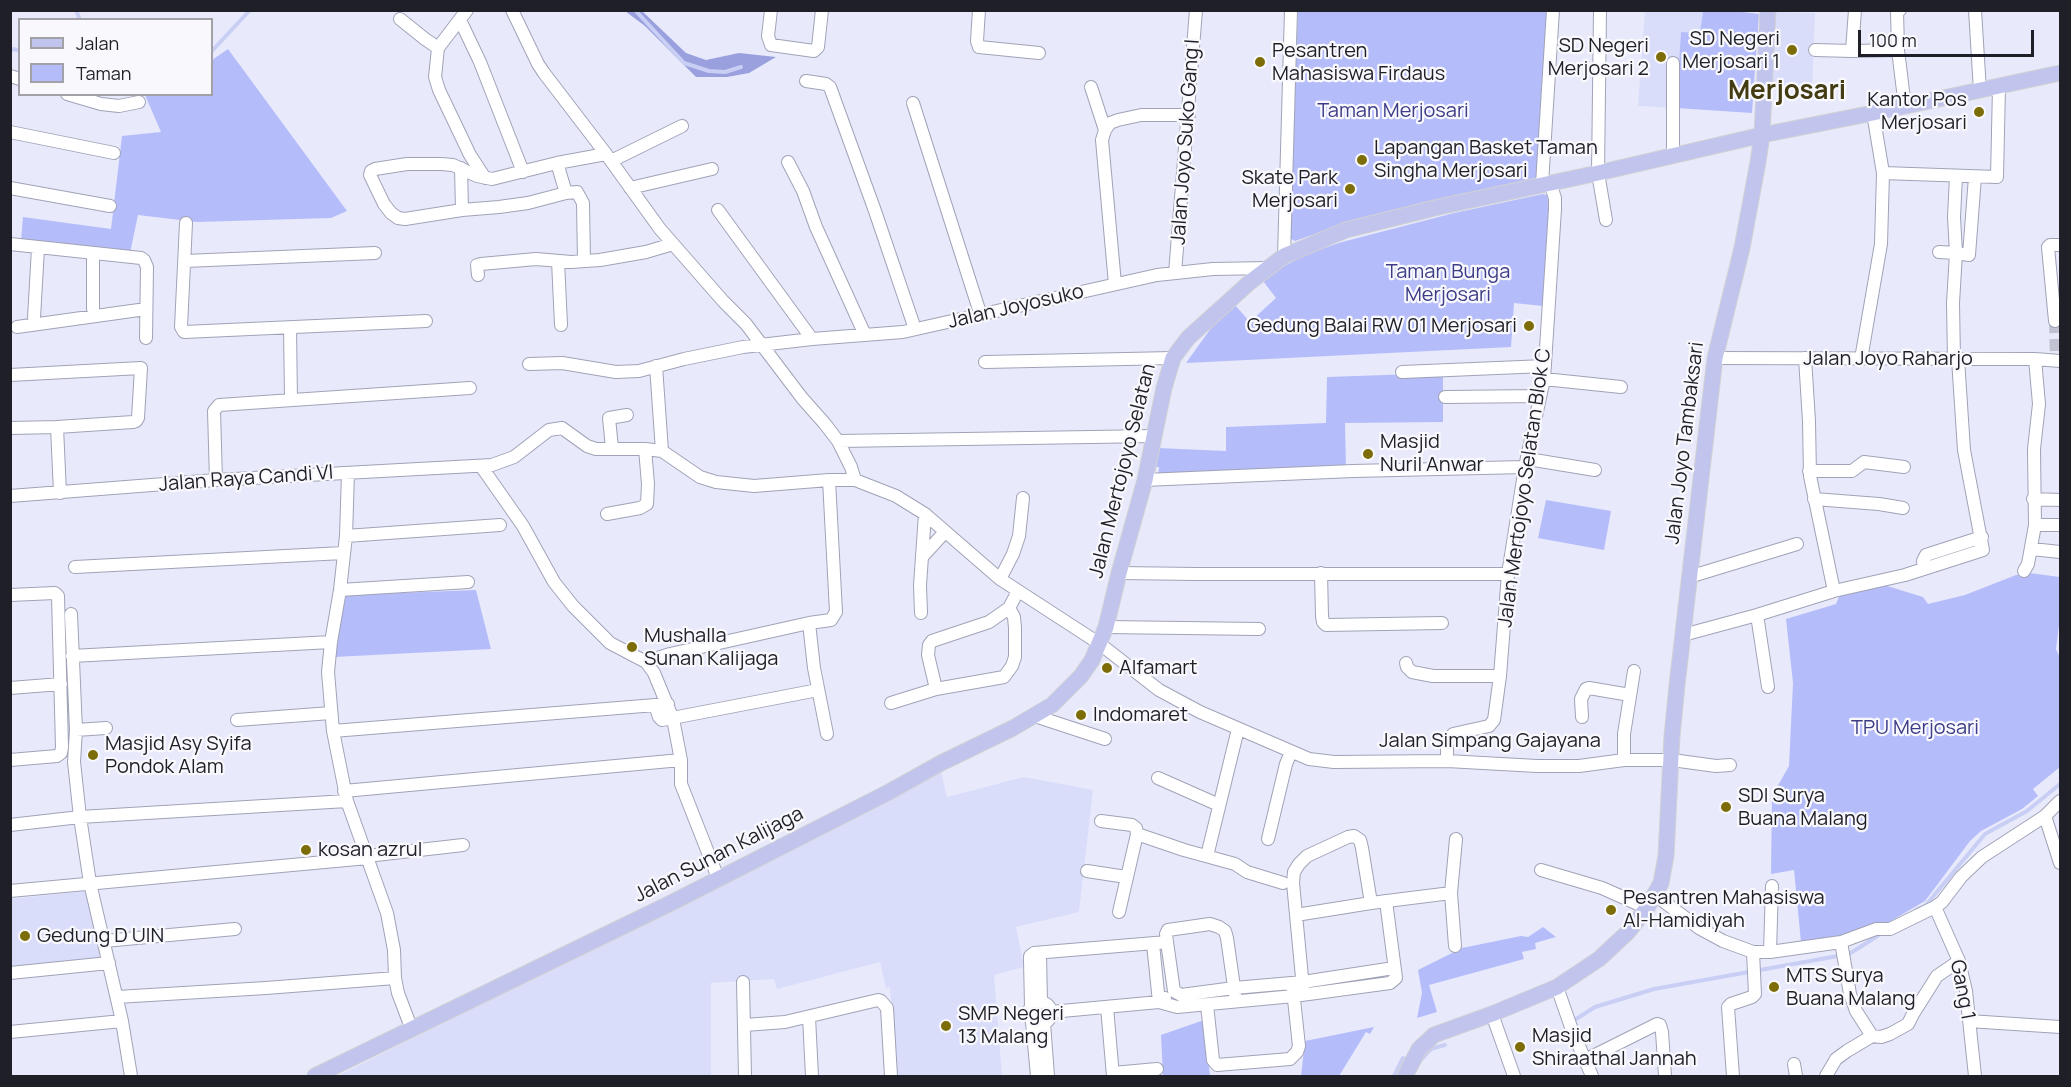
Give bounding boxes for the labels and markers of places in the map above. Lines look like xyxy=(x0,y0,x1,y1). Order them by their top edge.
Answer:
place label: SD Negeri Merjosari 1 xyxy=(1682,27,1780,74)
place label: SD Negeri Merjosari 2 xyxy=(1548,34,1649,81)
place label: Pesantren Mahasiswa Firdaus xyxy=(1272,39,1445,86)
marker: SD Negeri Merjosari 1 xyxy=(1785,43,1799,57)
marker: SD Negeri Merjosari 2 xyxy=(1654,50,1668,64)
marker: Pesantren Mahasiswa Firdaus xyxy=(1253,55,1267,69)
place label: Kantor Pos Merjosari xyxy=(1867,88,1967,135)
marker: Kantor Pos Merjosari xyxy=(1972,105,1986,119)
place label: Lapangan Basket Taman Singha Merjosari xyxy=(1374,136,1598,183)
marker: Lapangan Basket Taman Singha Merjosari xyxy=(1355,153,1369,167)
place label: Skate Park Merjosari xyxy=(1241,166,1338,213)
marker: Skate Park Merjosari xyxy=(1343,182,1357,196)
place label: Gedung Balai RW 01 Merjosari xyxy=(1247,314,1517,338)
marker: Gedung Balai RW 01 Merjosari xyxy=(1522,319,1536,333)
place label: Masjid Nuril Anwar xyxy=(1380,430,1484,477)
marker: Masjid Nuril Anwar xyxy=(1361,447,1375,461)
place label: Mushalla Sunan Kalijaga xyxy=(644,624,778,671)
marker: Mushalla Sunan Kalijaga xyxy=(625,640,639,654)
place label: Alfamart xyxy=(1119,656,1198,680)
marker: Alfamart xyxy=(1100,661,1114,675)
place label: Indomaret xyxy=(1093,703,1188,727)
marker: Indomaret xyxy=(1074,708,1088,722)
place label: Masjid Asy Syifa Pondok Alam xyxy=(105,732,252,779)
marker: Masjid Asy Syifa Pondok Alam xyxy=(86,748,100,762)
place label: SDI Surya Buana Malang xyxy=(1738,784,1868,831)
marker: SDI Surya Buana Malang xyxy=(1719,800,1733,814)
place label: kosan azrul xyxy=(318,838,422,862)
marker: kosan azrul xyxy=(299,843,313,857)
place label: Pesantren Mahasiswa Al-Hamidiyah xyxy=(1623,886,1825,933)
marker: Pesantren Mahasiswa Al-Hamidiyah xyxy=(1604,903,1618,917)
place label: Gedung D UIN xyxy=(37,924,164,948)
marker: Gedung D UIN xyxy=(18,929,32,943)
place label: MTS Surya Buana Malang xyxy=(1786,964,1916,1011)
marker: MTS Surya Buana Malang xyxy=(1767,980,1781,994)
place label: SMP Negeri 13 Malang xyxy=(958,1002,1064,1049)
marker: SMP Negeri 13 Malang xyxy=(939,1019,953,1033)
place label: Masjid Shiraathal Jannah xyxy=(1532,1024,1697,1071)
marker: Masjid Shiraathal Jannah xyxy=(1513,1040,1527,1054)

